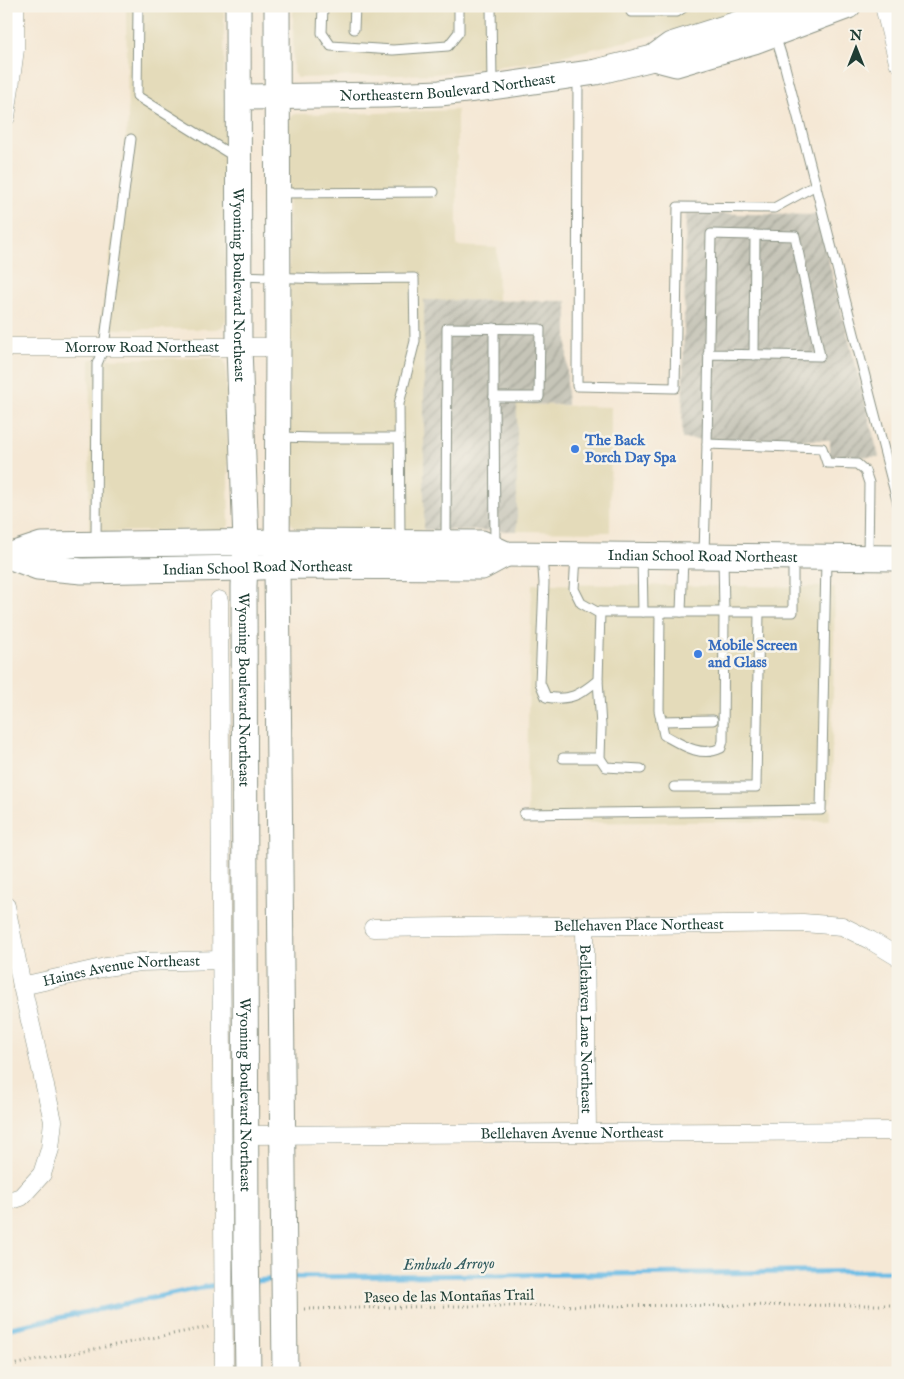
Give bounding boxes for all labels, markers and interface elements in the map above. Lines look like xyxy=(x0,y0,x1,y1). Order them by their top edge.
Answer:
north arrow xyxy=(832,22,882,72)
text: N xyxy=(849,27,862,45)
street label: Northeastern Boulevard Northeast xyxy=(340,69,557,106)
street label: Wyoming Boulevard Northeast xyxy=(229,188,249,382)
street label: Morrow Road Northeast xyxy=(65,338,219,357)
place label: The Back Porch Day Spa xyxy=(584,431,676,467)
marker: The Back Porch Day Spa xyxy=(569,443,581,455)
street label: Indian School Road Northeast xyxy=(608,546,798,567)
street label: Indian School Road Northeast xyxy=(162,557,353,580)
street label: Wyoming Boulevard Northeast xyxy=(234,593,254,787)
place label: Mobile Screen and Glass xyxy=(708,636,798,672)
marker: Mobile Screen and Glass xyxy=(692,648,704,660)
street label: Bellehaven Place Northeast xyxy=(554,915,724,936)
street label: Bellehaven Lane Northeast xyxy=(575,944,596,1114)
street label: Haines Avenue Northeast xyxy=(41,952,200,991)
street label: Wyoming Boulevard Northeast xyxy=(235,998,255,1192)
street label: Bellehaven Avenue Northeast xyxy=(480,1123,664,1144)
water label: Embudo Arroyo xyxy=(402,1254,495,1276)
street label: Paseo de las Montañas Trail xyxy=(364,1285,535,1307)

